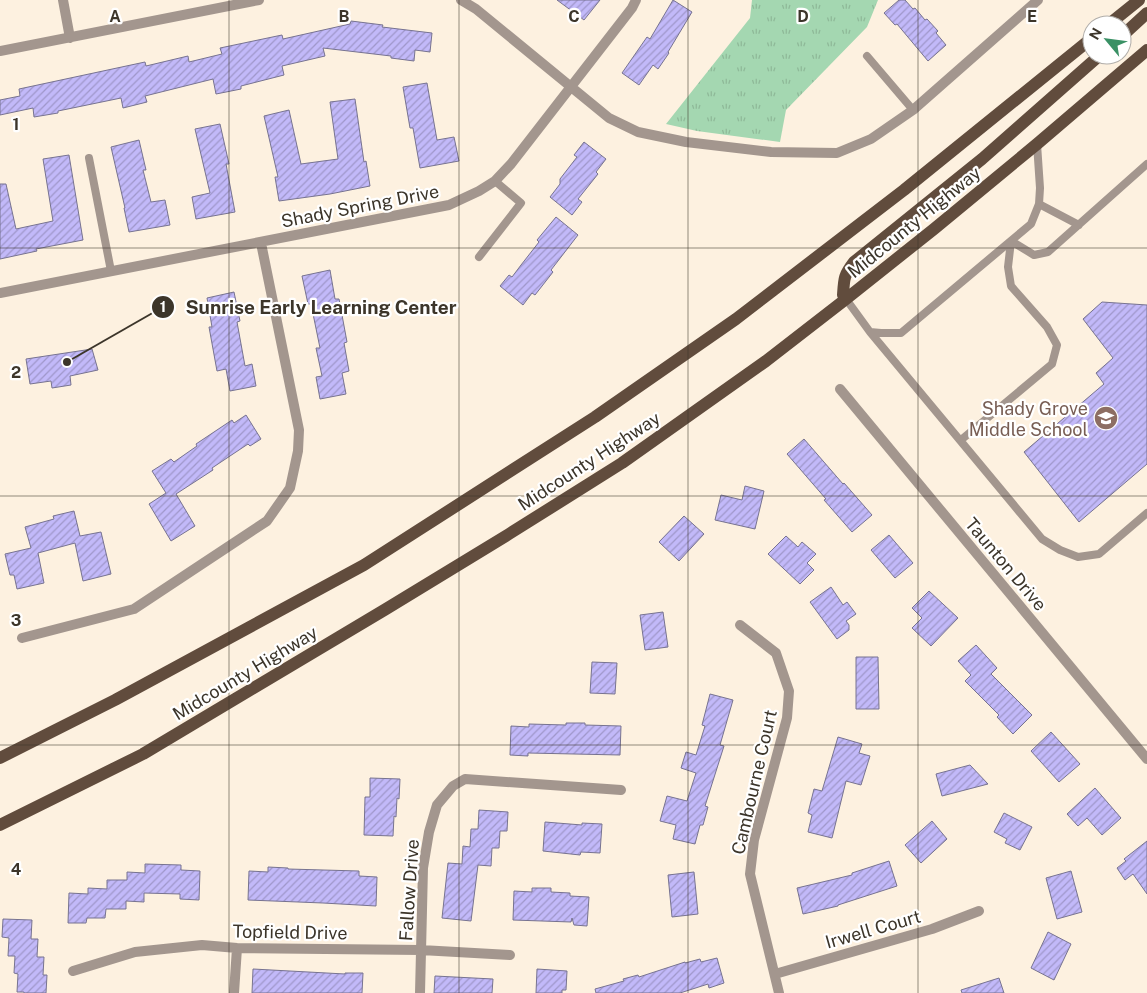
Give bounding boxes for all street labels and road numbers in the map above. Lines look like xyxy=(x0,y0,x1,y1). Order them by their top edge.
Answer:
street label: Midcounty Highway xyxy=(843,162,985,282)
street label: Shady Spring Drive xyxy=(279,180,441,232)
street label: Midcounty Highway xyxy=(514,407,664,515)
street label: Taunton Drive xyxy=(961,513,1051,615)
street label: Midcounty Highway xyxy=(169,621,321,725)
street label: Cambourne Court xyxy=(727,708,781,856)
street label: Fallow Drive xyxy=(395,838,423,942)
street label: Irwell Court xyxy=(823,905,923,953)
street label: Topfield Drive xyxy=(232,920,348,944)

